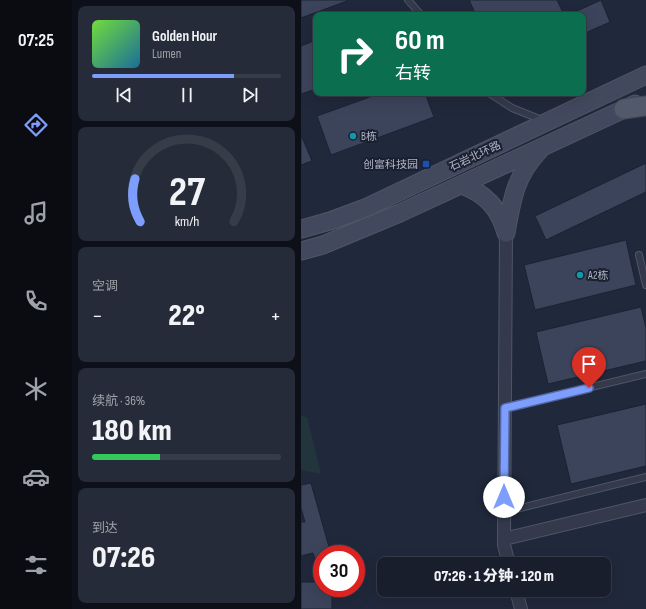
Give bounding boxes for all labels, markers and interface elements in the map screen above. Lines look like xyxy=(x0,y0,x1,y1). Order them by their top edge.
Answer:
text: 60 m xyxy=(395,24,444,57)
text: Golden Hour xyxy=(152,27,217,46)
icon: right xyxy=(329,28,381,80)
text: 07:25 xyxy=(18,30,54,51)
text: Lumen xyxy=(152,46,181,62)
text: 右转 xyxy=(395,63,431,84)
icon: previous xyxy=(113,84,135,106)
icon: pause xyxy=(176,84,198,106)
icon: next xyxy=(239,84,261,106)
icon: directions xyxy=(22,111,50,139)
place label: B栋 xyxy=(361,130,377,143)
marker: B栋 xyxy=(348,131,358,141)
street label: 石岩北环路 xyxy=(447,138,503,174)
place label: 创富科技园 xyxy=(363,158,418,171)
marker: 创富科技园 xyxy=(421,159,431,169)
text: 27 xyxy=(168,168,206,217)
icon: music xyxy=(22,199,50,227)
text: km/h xyxy=(174,212,199,229)
place label: A2栋 xyxy=(587,269,608,282)
marker: A2栋 xyxy=(575,270,585,280)
text: 空调 xyxy=(92,278,118,294)
icon: phone xyxy=(22,287,50,315)
text: 22° xyxy=(168,298,205,334)
text: − xyxy=(92,303,103,330)
text: + xyxy=(270,303,281,330)
pin xyxy=(572,347,606,388)
icon: arrive xyxy=(578,353,600,375)
icon: climate xyxy=(22,375,50,403)
text: 续航 · 36% xyxy=(92,393,145,409)
text: 180 km xyxy=(92,413,172,449)
icon: car xyxy=(22,463,50,491)
position arrow xyxy=(483,476,525,518)
text: 到达 xyxy=(92,520,118,536)
text: 07:26 xyxy=(92,540,155,576)
speed limit sign: 30 xyxy=(313,545,365,597)
icon: filters xyxy=(22,551,50,579)
text: 07:26 · 1 分钟 · 120 m xyxy=(434,567,554,586)

